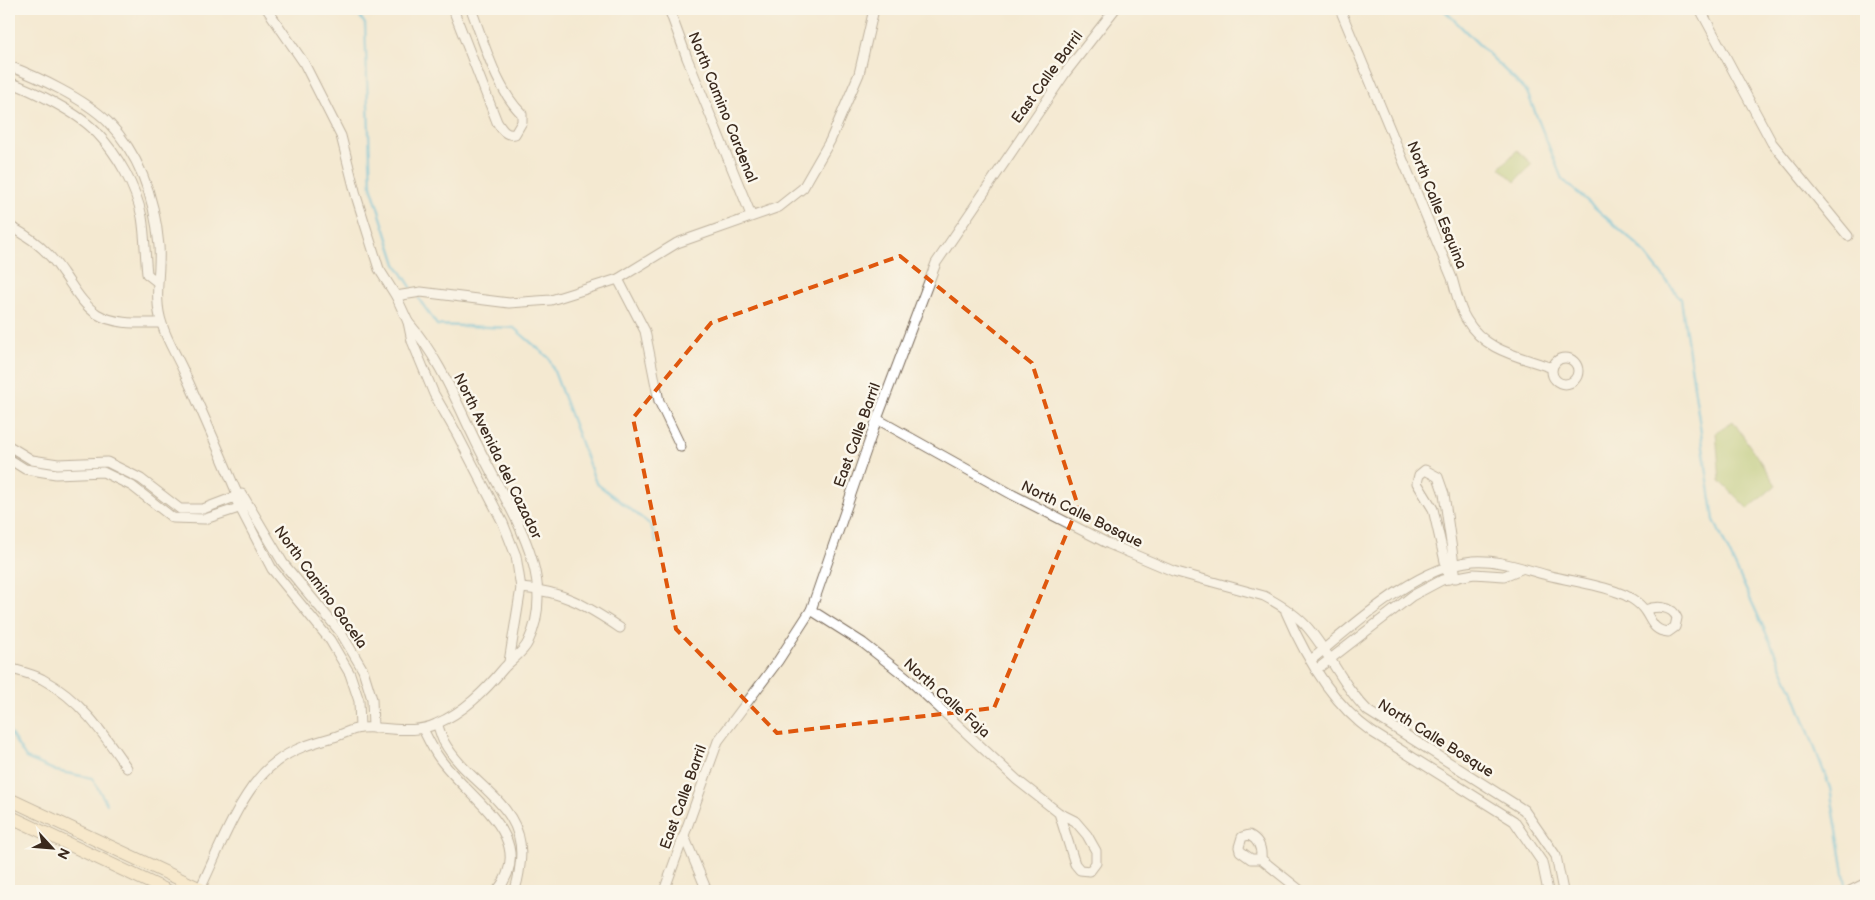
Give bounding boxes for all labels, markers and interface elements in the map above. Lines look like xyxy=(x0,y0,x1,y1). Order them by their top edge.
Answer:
street label: East Calle Barril xyxy=(1008,27,1087,127)
street label: North Camino Cardenal xyxy=(684,29,761,185)
street label: North Calle Esquina xyxy=(1402,139,1471,272)
street label: North Avenida del Cazador xyxy=(449,370,546,543)
street label: East Calle Barril xyxy=(830,380,885,490)
street label: North Calle Bosque xyxy=(1018,477,1146,552)
street label: North Camino Gacela xyxy=(270,522,371,652)
street label: North Calle Faja xyxy=(899,654,994,742)
street label: North Calle Bosque xyxy=(1374,695,1497,782)
street label: East Calle Barril xyxy=(656,742,711,852)
north arrow xyxy=(28,822,78,872)
text: N xyxy=(53,845,73,862)

